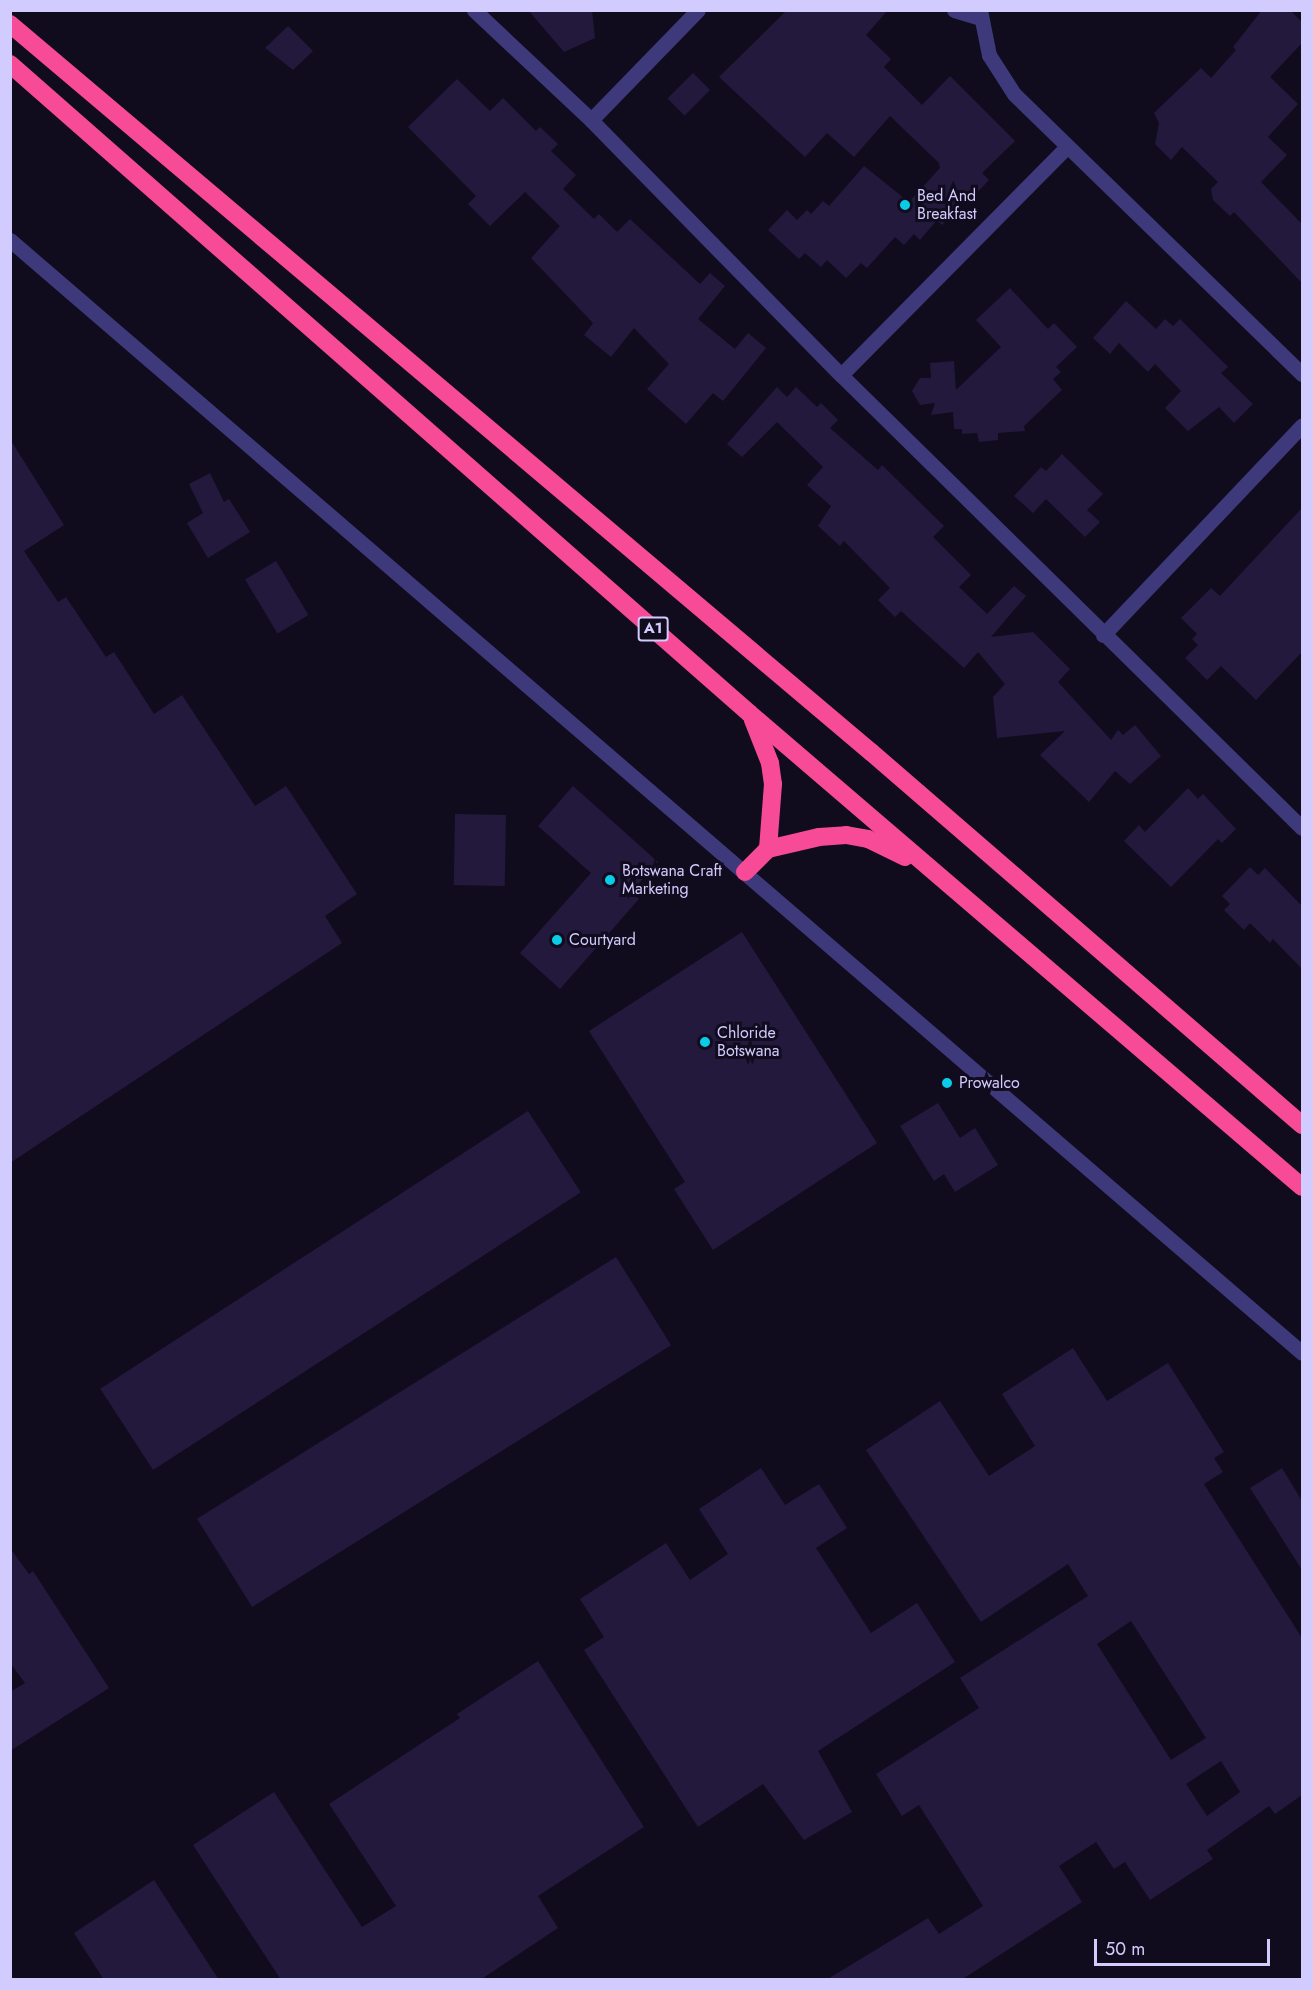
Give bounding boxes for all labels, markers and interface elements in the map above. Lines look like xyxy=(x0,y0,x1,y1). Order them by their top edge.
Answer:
place label: Bed And Breakfast xyxy=(917,186,977,224)
marker: Bed And Breakfast xyxy=(898,198,912,212)
road number: A1 xyxy=(636,617,670,641)
place label: Botswana Craft Marketing xyxy=(622,861,722,899)
marker: Botswana Craft Marketing xyxy=(603,873,617,887)
place label: Courtyard xyxy=(569,930,636,950)
marker: Courtyard xyxy=(550,933,564,947)
place label: Chloride Botswana xyxy=(717,1023,780,1061)
marker: Chloride Botswana xyxy=(698,1035,712,1049)
place label: Prowalco xyxy=(959,1073,1020,1093)
marker: Prowalco xyxy=(940,1076,954,1090)
scale bar xyxy=(1097,1927,1272,1965)
text: 50 m xyxy=(1105,1936,1145,1962)

